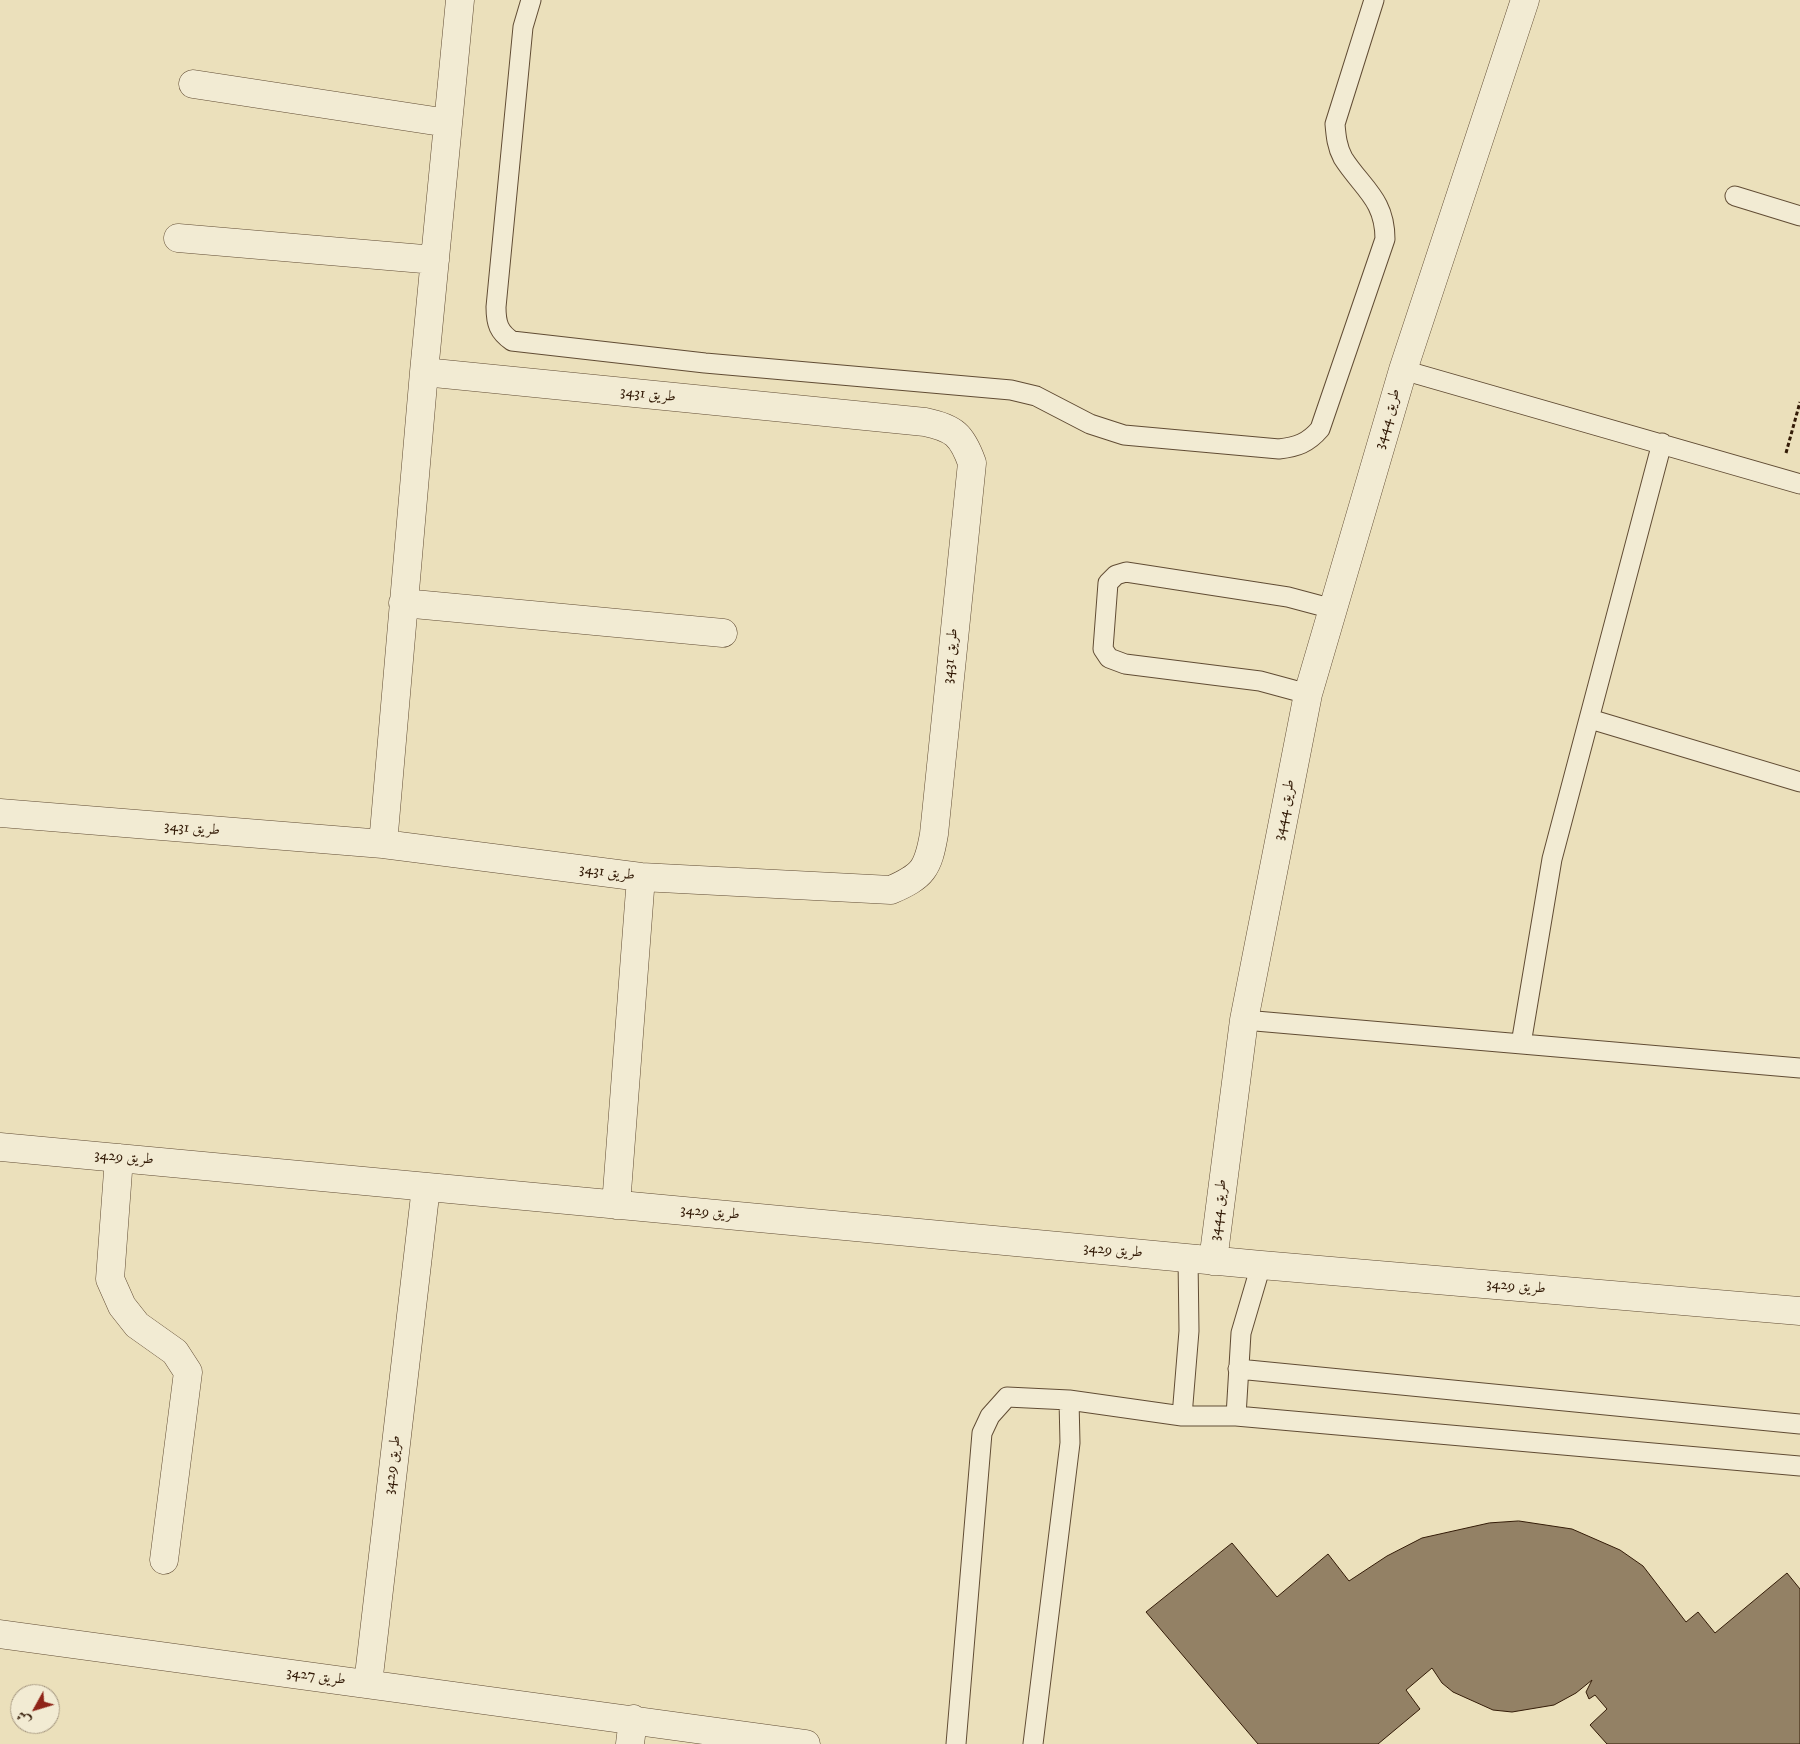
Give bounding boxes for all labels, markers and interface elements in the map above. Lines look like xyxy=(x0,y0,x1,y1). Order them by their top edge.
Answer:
street label: طريق 3431 xyxy=(619,383,677,407)
street label: طريق 3444 xyxy=(1371,387,1405,451)
street label: طريق 3431 xyxy=(939,627,963,685)
street label: طريق 3444 xyxy=(1270,778,1300,842)
street label: طريق 3431 xyxy=(163,818,221,840)
street label: طريق 3431 xyxy=(578,861,636,885)
street label: طريق 3429 xyxy=(93,1146,155,1170)
street label: طريق 3444 xyxy=(1206,1178,1232,1242)
street label: طريق 3429 xyxy=(679,1201,741,1225)
street label: طريق 3429 xyxy=(1082,1239,1144,1263)
street label: طريق 3429 xyxy=(1485,1275,1547,1299)
street label: طريق 3429 xyxy=(380,1434,406,1496)
street label: طريق 3427 xyxy=(285,1664,347,1690)
north arrow xyxy=(10,1684,60,1734)
text: ش xyxy=(13,1707,35,1729)

